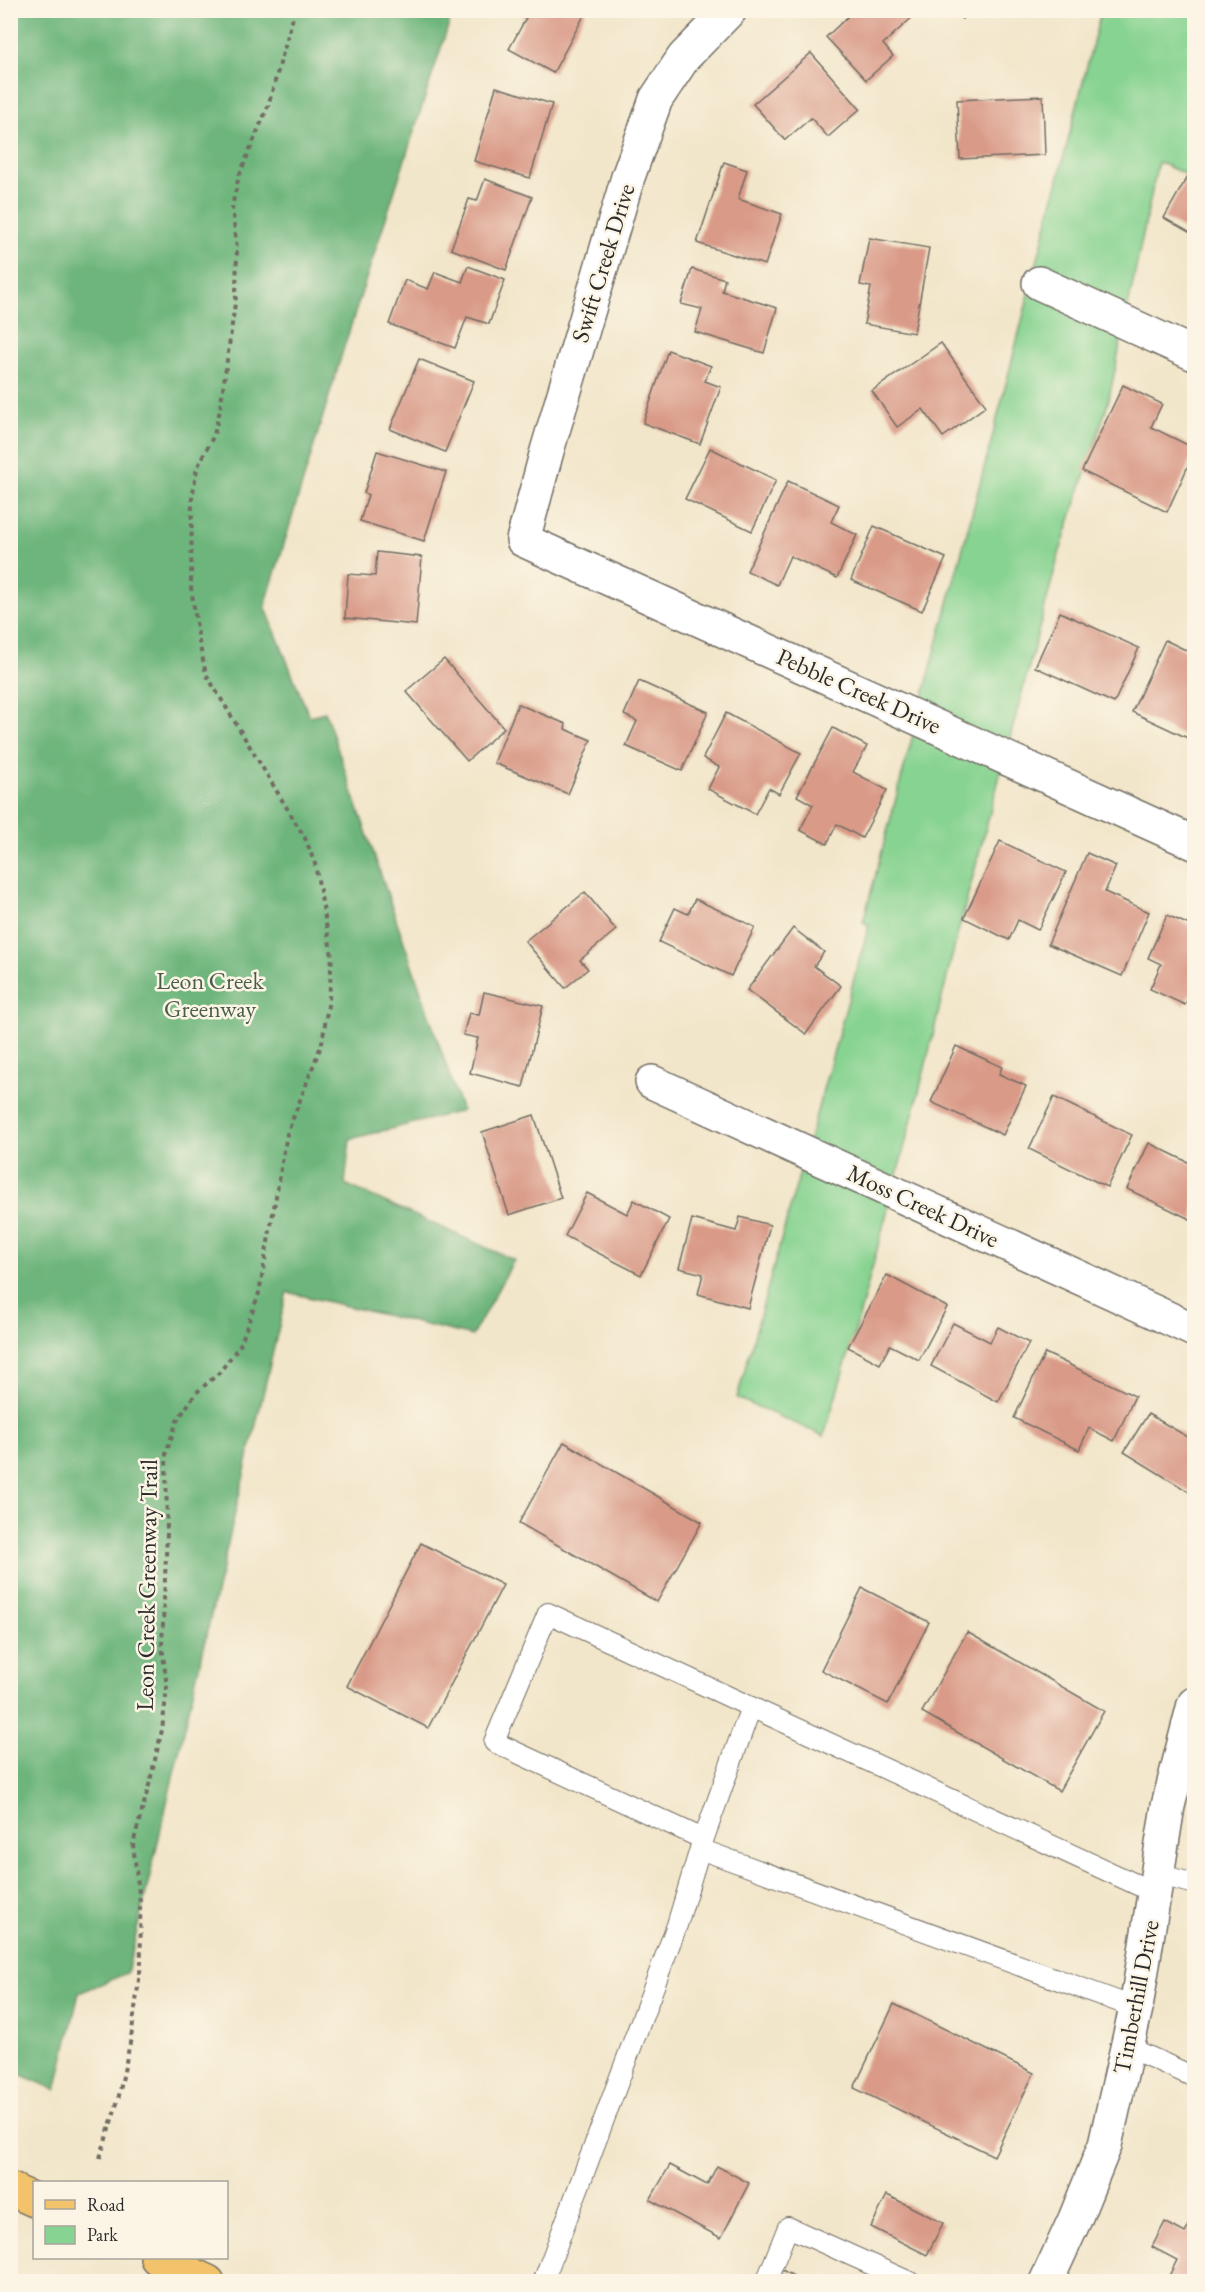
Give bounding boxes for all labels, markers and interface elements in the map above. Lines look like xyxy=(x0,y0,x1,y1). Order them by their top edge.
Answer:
street label: Swift Creek Drive xyxy=(564,180,641,346)
street label: Pebble Creek Drive xyxy=(772,640,946,741)
park label: Leon Creek Greenway xyxy=(156,965,264,1024)
street label: Moss Creek Drive xyxy=(842,1157,1004,1254)
street label: Leon Creek Greenway Trail xyxy=(129,1459,164,1711)
street label: Timberhill Drive xyxy=(1105,1917,1166,2077)
legend xyxy=(33,2181,228,2259)
text: Road xyxy=(87,2193,126,2216)
text: Park xyxy=(87,2223,118,2246)

